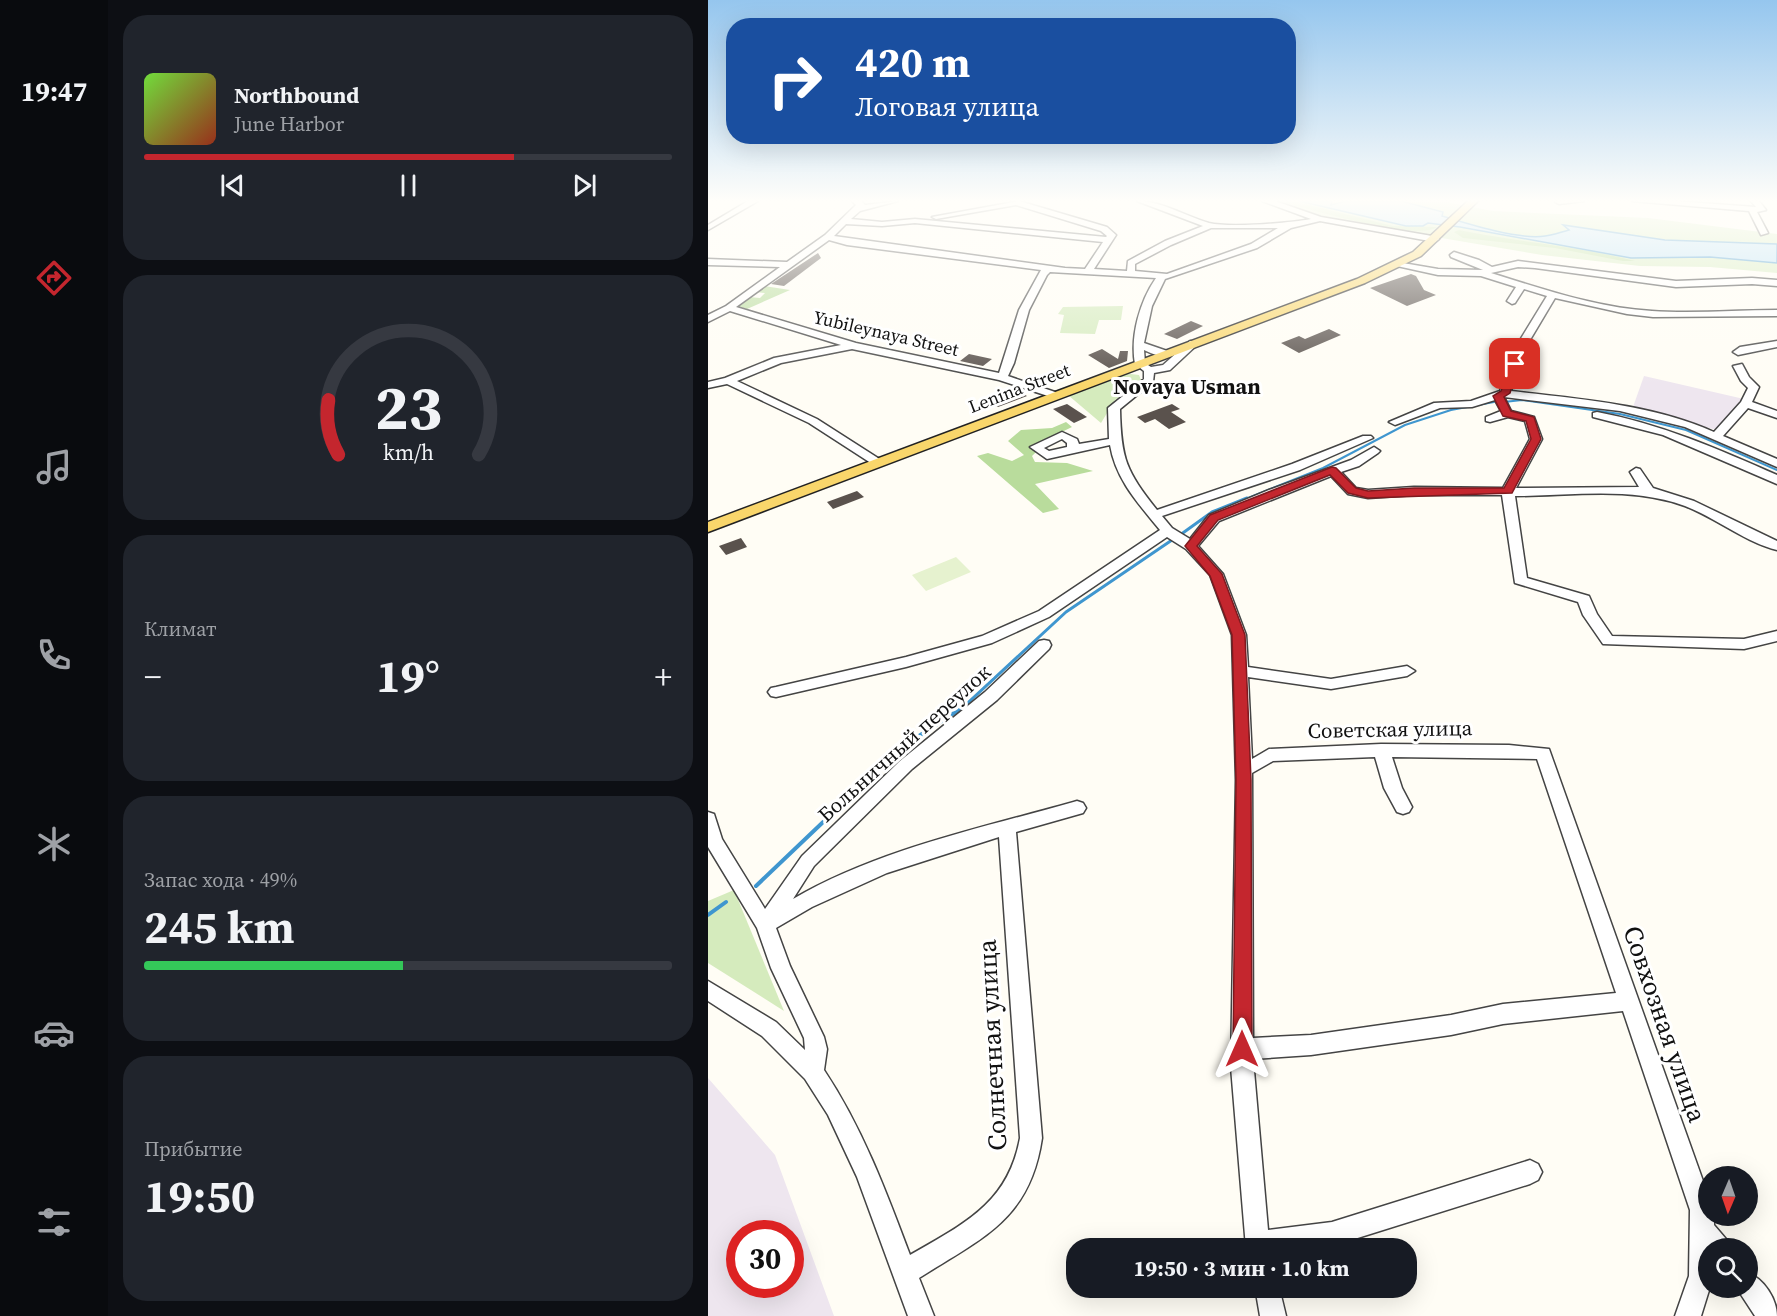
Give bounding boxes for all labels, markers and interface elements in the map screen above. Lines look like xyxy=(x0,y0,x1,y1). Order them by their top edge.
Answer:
text: 420 m xyxy=(855,33,970,91)
icon: right xyxy=(756,42,834,120)
text: 19:47 xyxy=(21,73,87,110)
text: Northbound xyxy=(234,80,359,110)
text: Логовая улица xyxy=(855,88,1039,125)
text: June Harbor xyxy=(234,110,344,138)
icon: previous xyxy=(216,169,249,202)
icon: pause xyxy=(392,169,425,202)
icon: next xyxy=(568,169,601,202)
icon: directions xyxy=(33,257,75,299)
street label: Yubileynaya Street xyxy=(811,304,961,362)
pin xyxy=(1489,338,1540,389)
icon: arrive xyxy=(1498,347,1531,380)
street label: Lenina Street xyxy=(965,357,1074,419)
text: 23 xyxy=(374,364,442,450)
district label: Novaya Usman xyxy=(1113,371,1261,401)
text: km/h xyxy=(382,438,434,467)
icon: music xyxy=(33,446,75,488)
text: Климат xyxy=(144,615,217,643)
icon: phone xyxy=(33,634,75,676)
text: 19° xyxy=(376,645,440,707)
text: − xyxy=(144,654,162,699)
text: + xyxy=(654,654,672,699)
street label: Больничный переулок xyxy=(811,657,997,829)
street label: Советская улица xyxy=(1307,713,1473,745)
icon: climate xyxy=(33,823,75,865)
text: Запас хода · 49% xyxy=(144,866,297,894)
text: 245 km xyxy=(144,896,295,958)
street label: Совхозная улица xyxy=(1615,921,1716,1128)
street label: Солнечная улица xyxy=(968,938,1016,1152)
icon: car xyxy=(33,1012,75,1054)
position arrow xyxy=(1210,1017,1274,1081)
text: Прибытие xyxy=(144,1135,242,1163)
text: 19:50 xyxy=(144,1165,255,1227)
north arrow xyxy=(1698,1166,1758,1226)
map controls xyxy=(1698,1166,1758,1298)
icon: filters xyxy=(33,1201,75,1243)
speed limit sign: 30 xyxy=(726,1220,804,1298)
button: search xyxy=(1698,1238,1758,1298)
text: 19:50 · 3 мин · 1.0 km xyxy=(1133,1253,1350,1283)

